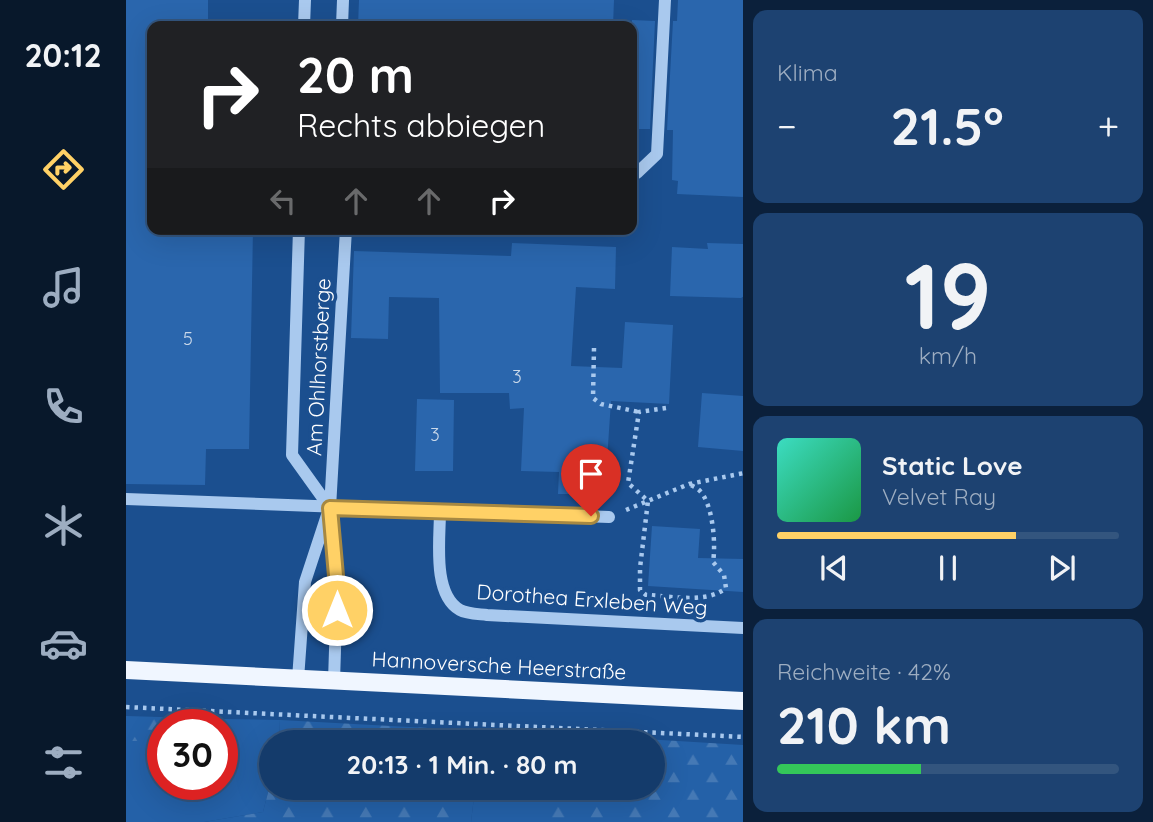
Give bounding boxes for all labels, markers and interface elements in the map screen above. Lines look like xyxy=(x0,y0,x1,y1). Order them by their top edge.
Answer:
text: 20:12 xyxy=(24,35,102,75)
text: 20 m xyxy=(297,44,414,105)
icon: right xyxy=(182,49,273,140)
text: Klima xyxy=(777,58,838,87)
text: 21.5° xyxy=(891,93,1004,158)
text: − xyxy=(777,102,797,150)
text: + xyxy=(1098,102,1119,150)
text: Rechts abbiegen xyxy=(297,105,545,145)
icon: directions xyxy=(39,145,88,194)
icon: left xyxy=(264,182,302,220)
icon: ahead xyxy=(337,182,375,220)
icon: ahead xyxy=(410,182,448,220)
icon: right xyxy=(483,182,521,220)
text: 19 xyxy=(904,238,992,352)
icon: music xyxy=(39,263,88,312)
street label: Am Ohlhorstberge xyxy=(300,277,336,456)
house number: 5 xyxy=(183,327,193,350)
text: km/h xyxy=(919,341,977,370)
house number: 3 xyxy=(512,365,522,388)
icon: phone xyxy=(39,382,88,431)
house number: 3 xyxy=(430,423,440,446)
pin xyxy=(561,444,621,516)
text: Static Love xyxy=(882,449,1023,482)
icon: arrive xyxy=(572,455,610,493)
text: Velvet Ray xyxy=(882,482,996,511)
icon: climate xyxy=(39,501,88,550)
icon: previous xyxy=(815,549,853,587)
icon: pause xyxy=(929,549,967,587)
icon: next xyxy=(1043,549,1081,587)
position arrow xyxy=(300,573,374,647)
street label: Dorothea Erxleben Weg xyxy=(476,578,709,620)
icon: car xyxy=(39,619,88,668)
street label: Hannoversche Heerstraße xyxy=(371,645,627,685)
text: Reichweite · 42% xyxy=(777,657,951,686)
text: 210 km xyxy=(777,692,951,757)
speed limit sign: 30 xyxy=(147,709,238,800)
icon: filters xyxy=(39,738,88,787)
text: 20:13 · 1 Min. · 80 m xyxy=(347,748,577,781)

